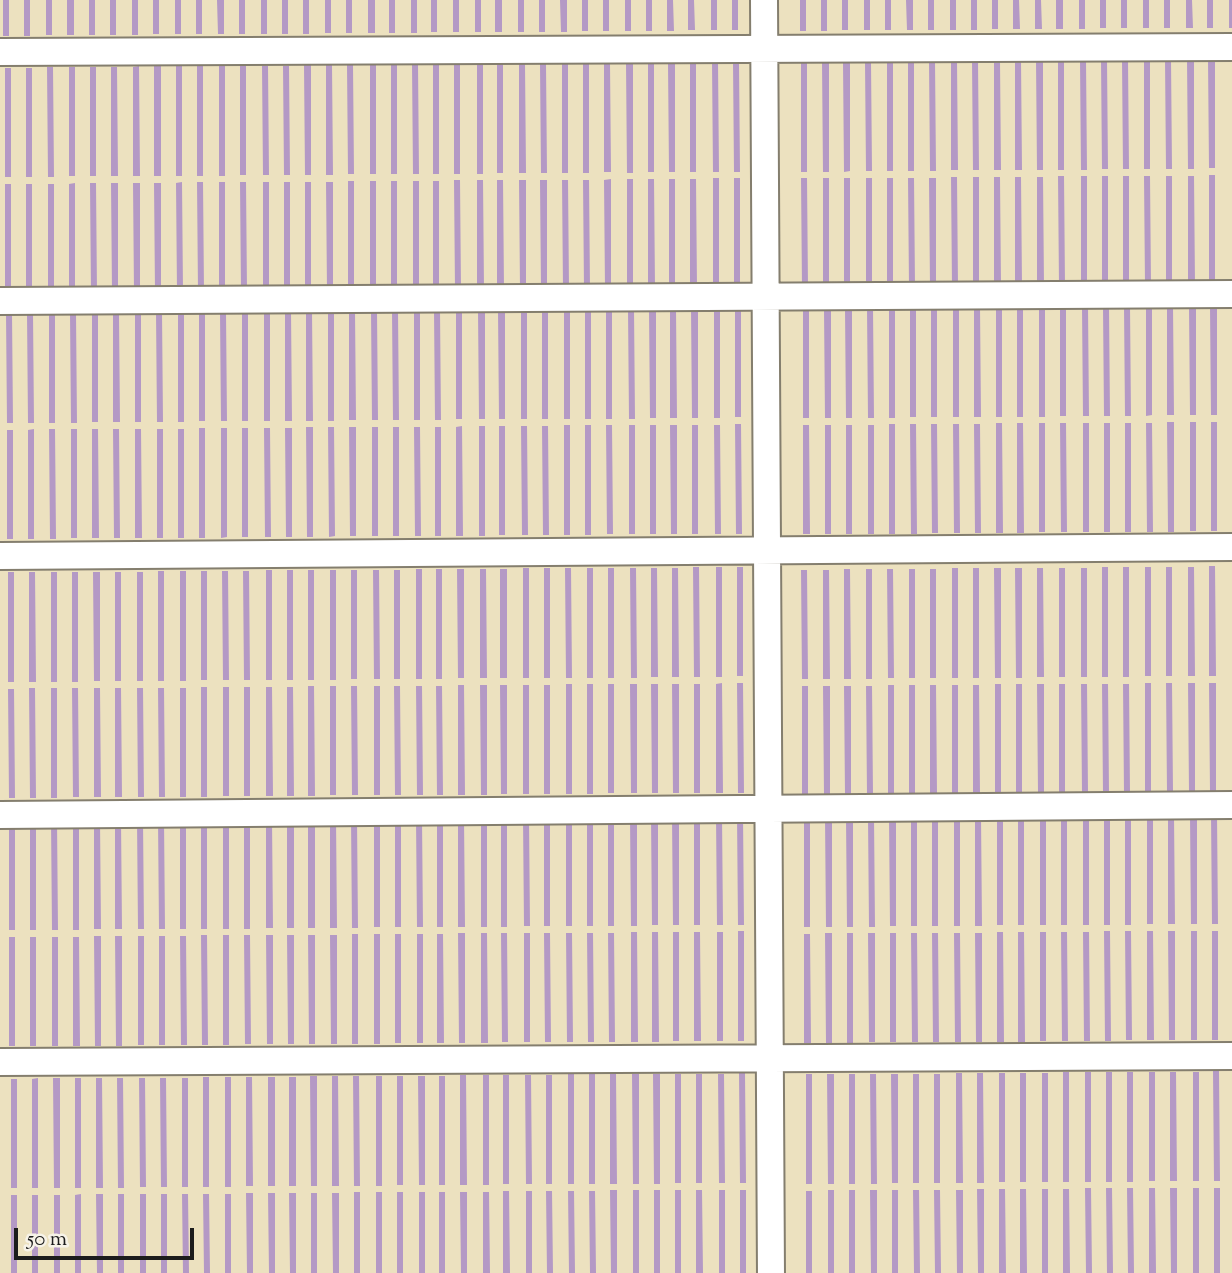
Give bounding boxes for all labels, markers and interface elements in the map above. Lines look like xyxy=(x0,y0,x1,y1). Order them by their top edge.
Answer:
scale bar xyxy=(18,1214,198,1258)
text: 50 m xyxy=(27,1225,67,1255)

